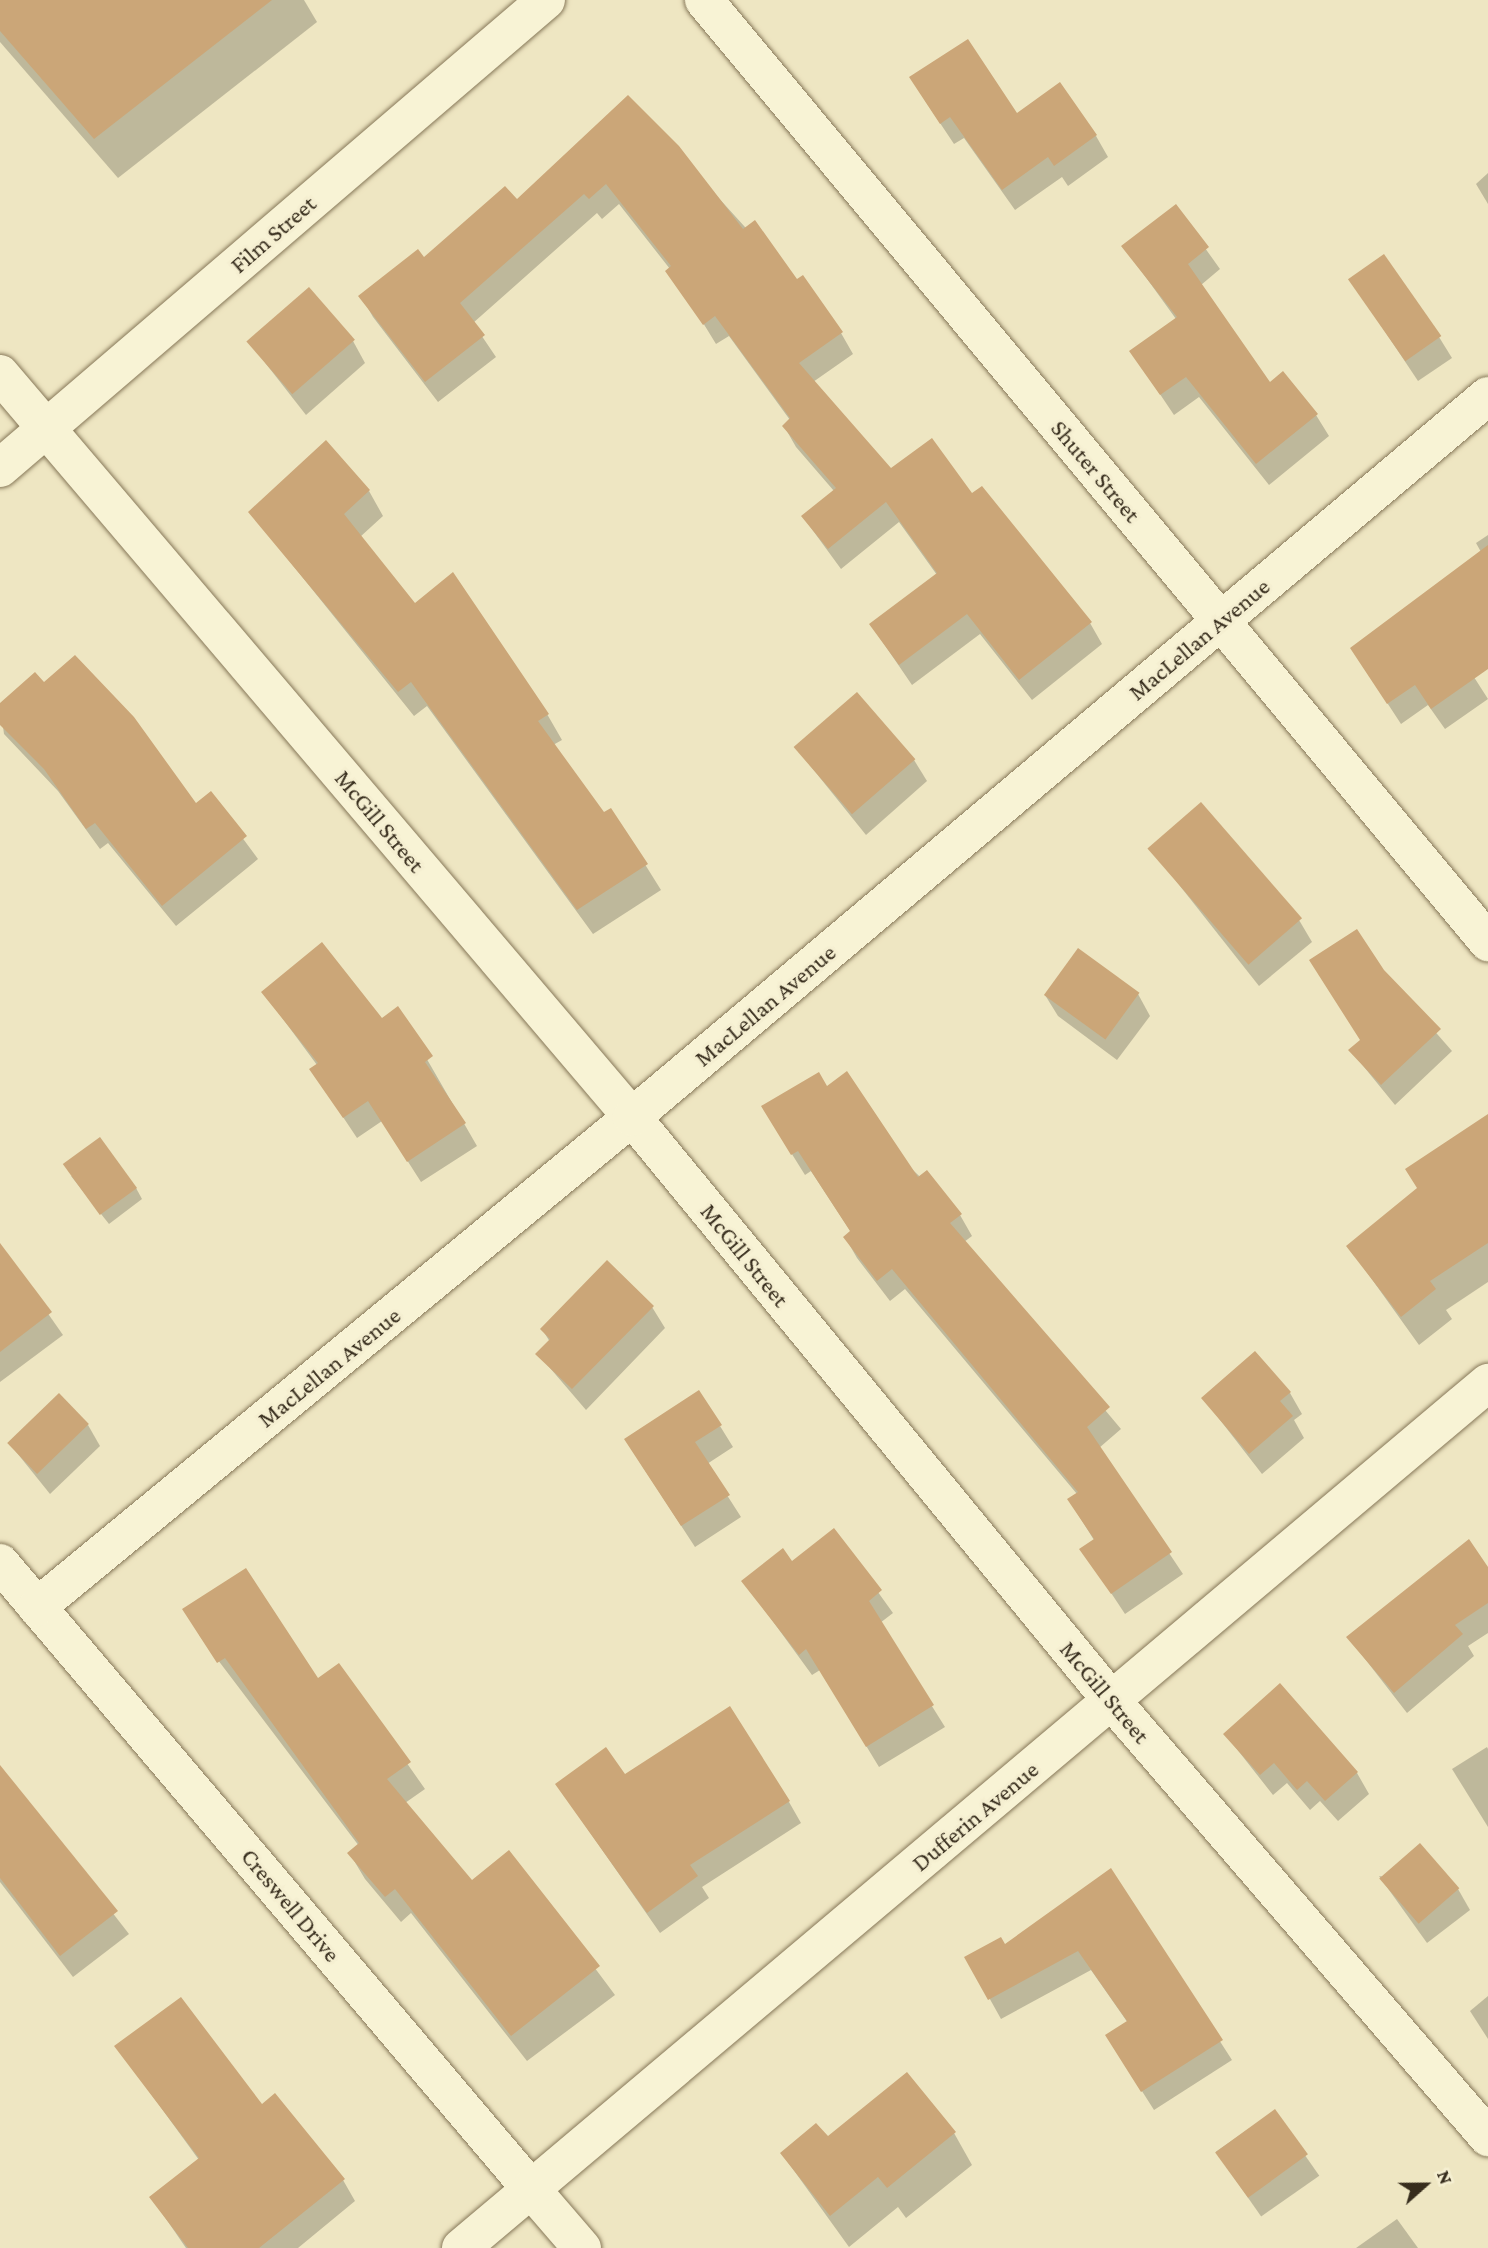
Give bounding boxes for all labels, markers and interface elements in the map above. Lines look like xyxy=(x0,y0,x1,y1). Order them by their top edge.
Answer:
street label: Film Street xyxy=(224,189,322,279)
street label: Shuter Street xyxy=(1045,414,1147,528)
street label: MacLellan Avenue xyxy=(1123,572,1275,706)
street label: McGill Street xyxy=(329,764,431,878)
street label: MacLellan Avenue xyxy=(689,938,841,1072)
street label: McGill Street xyxy=(695,1197,795,1313)
street label: MacLellan Avenue xyxy=(252,1301,406,1433)
street label: McGill Street xyxy=(1054,1635,1156,1749)
street label: Dufferin Avenue xyxy=(906,1755,1044,1877)
street label: Creswell Drive xyxy=(235,1842,347,1968)
north arrow xyxy=(1390,2150,1460,2220)
text: N xyxy=(1433,2167,1457,2187)

